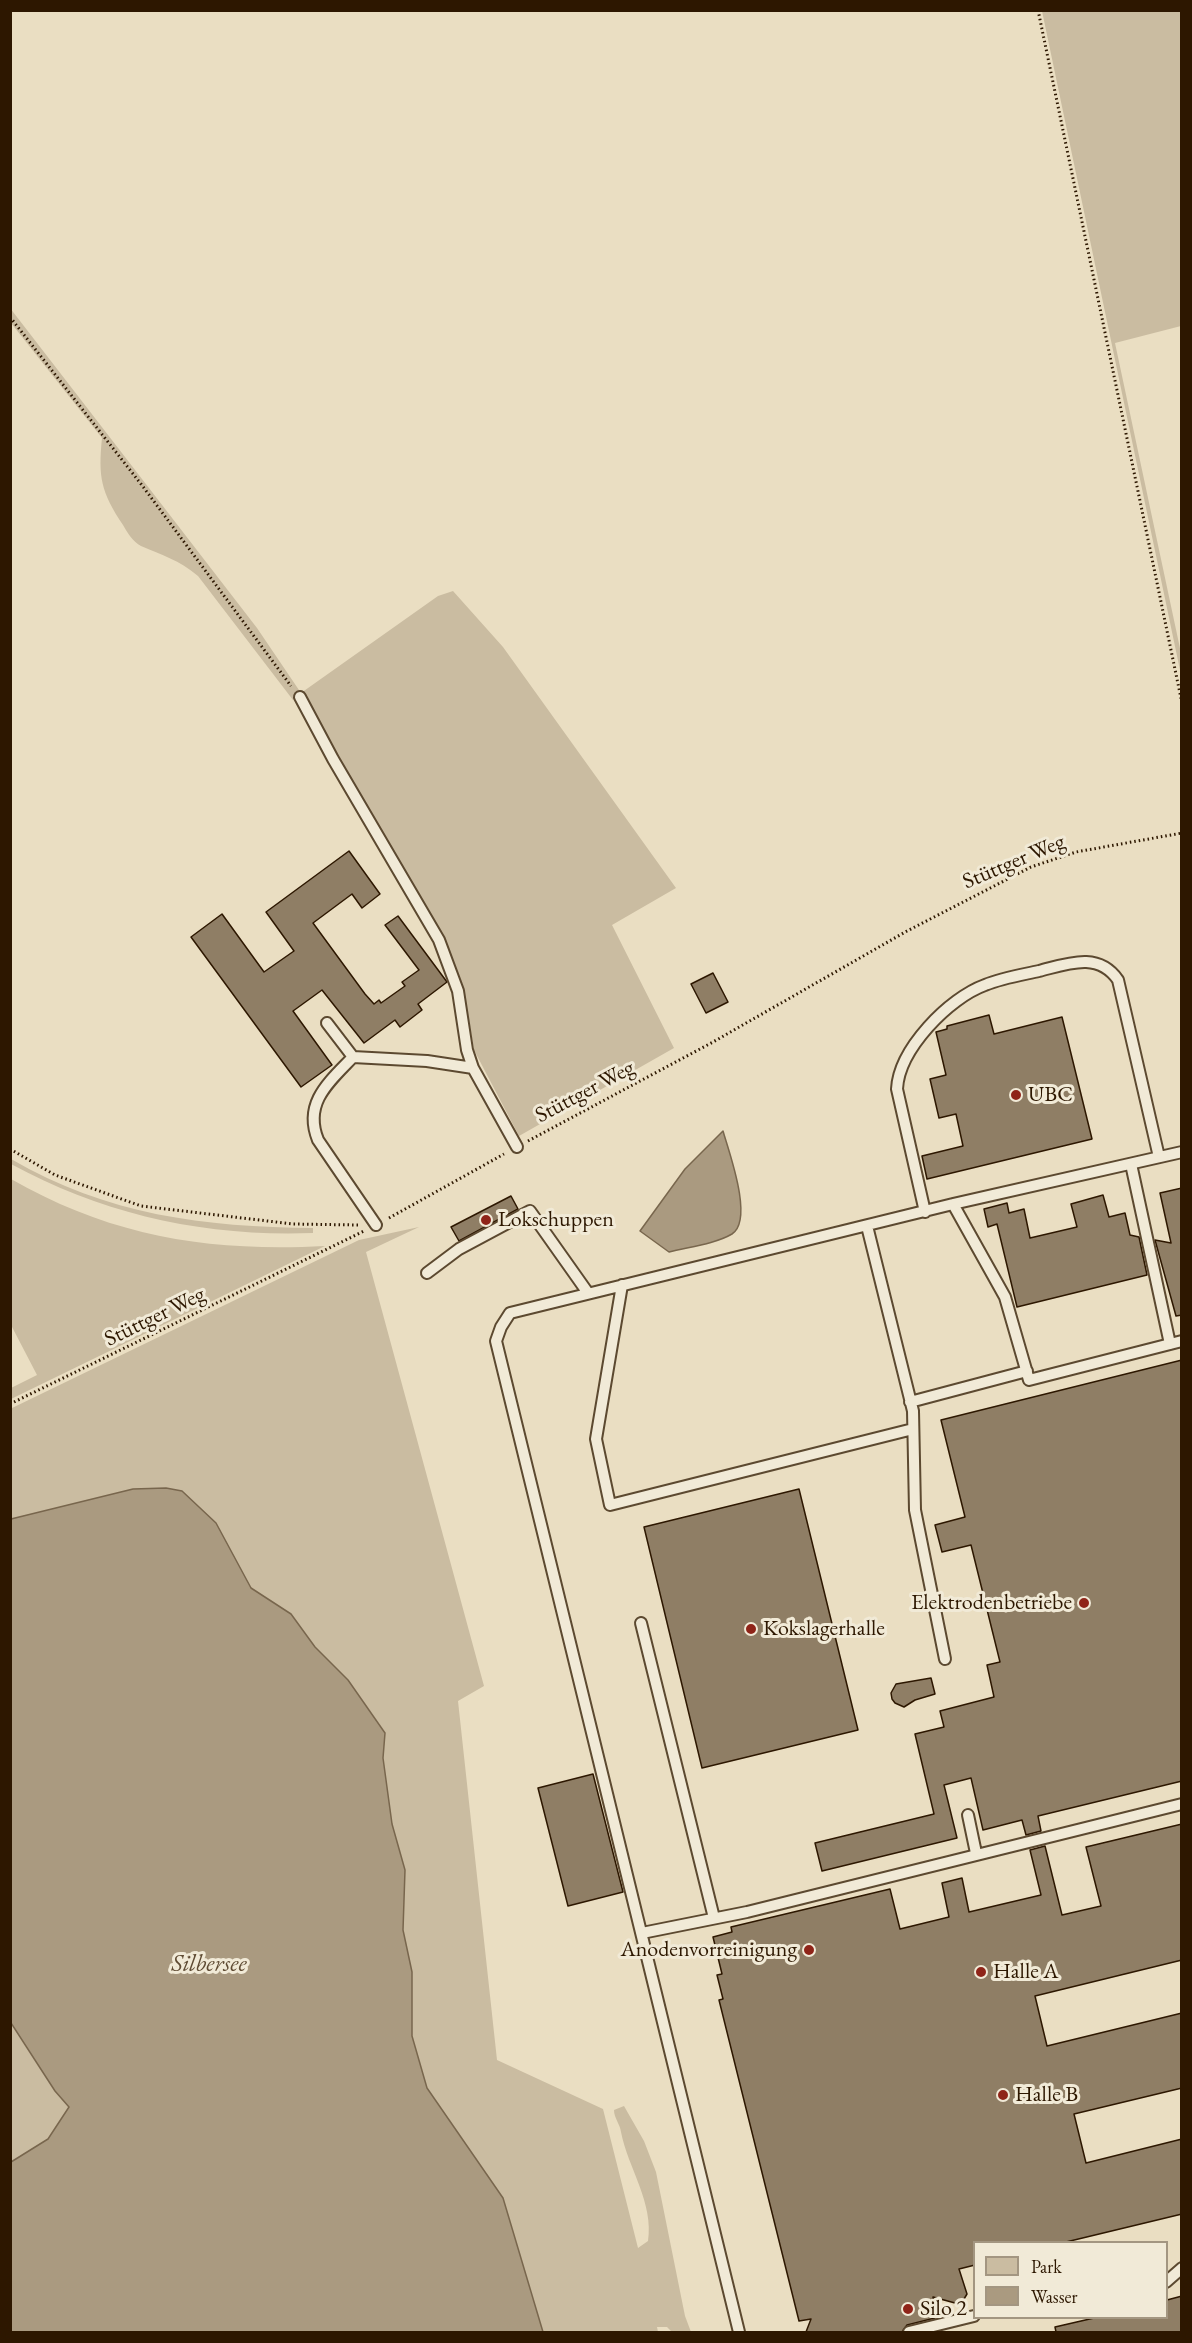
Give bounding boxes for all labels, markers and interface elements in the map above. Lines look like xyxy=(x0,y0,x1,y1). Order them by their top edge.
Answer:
street label: Stüttger Weg xyxy=(959,829,1069,895)
street label: Stüttger Weg xyxy=(531,1055,639,1129)
place label: UBC xyxy=(1028,1082,1073,1108)
marker: UBC xyxy=(1009,1088,1023,1102)
place label: Lokschuppen xyxy=(498,1207,614,1233)
marker: Lokschuppen xyxy=(479,1213,493,1227)
street label: Stüttger Weg xyxy=(100,1281,210,1353)
place label: Elektrodenbetriebe xyxy=(911,1590,1072,1616)
marker: Elektrodenbetriebe xyxy=(1077,1596,1091,1610)
place label: Kokslagerhalle xyxy=(763,1616,885,1642)
marker: Kokslagerhalle xyxy=(744,1622,758,1636)
place label: Anodenvorreinigung xyxy=(620,1937,797,1963)
marker: Anodenvorreinigung xyxy=(802,1943,816,1957)
water label: Silbersee xyxy=(171,1950,247,1978)
place label: Halle A xyxy=(993,1959,1058,1985)
marker: Halle A xyxy=(974,1965,988,1979)
place label: Halle B xyxy=(1015,2082,1078,2108)
marker: Halle B xyxy=(996,2088,1010,2102)
legend xyxy=(973,2241,1168,2319)
text: Park xyxy=(1031,2255,1062,2278)
text: Wasser xyxy=(1031,2285,1078,2308)
place label: Silo 2 xyxy=(920,2296,967,2322)
marker: Silo 2 xyxy=(901,2302,915,2316)

